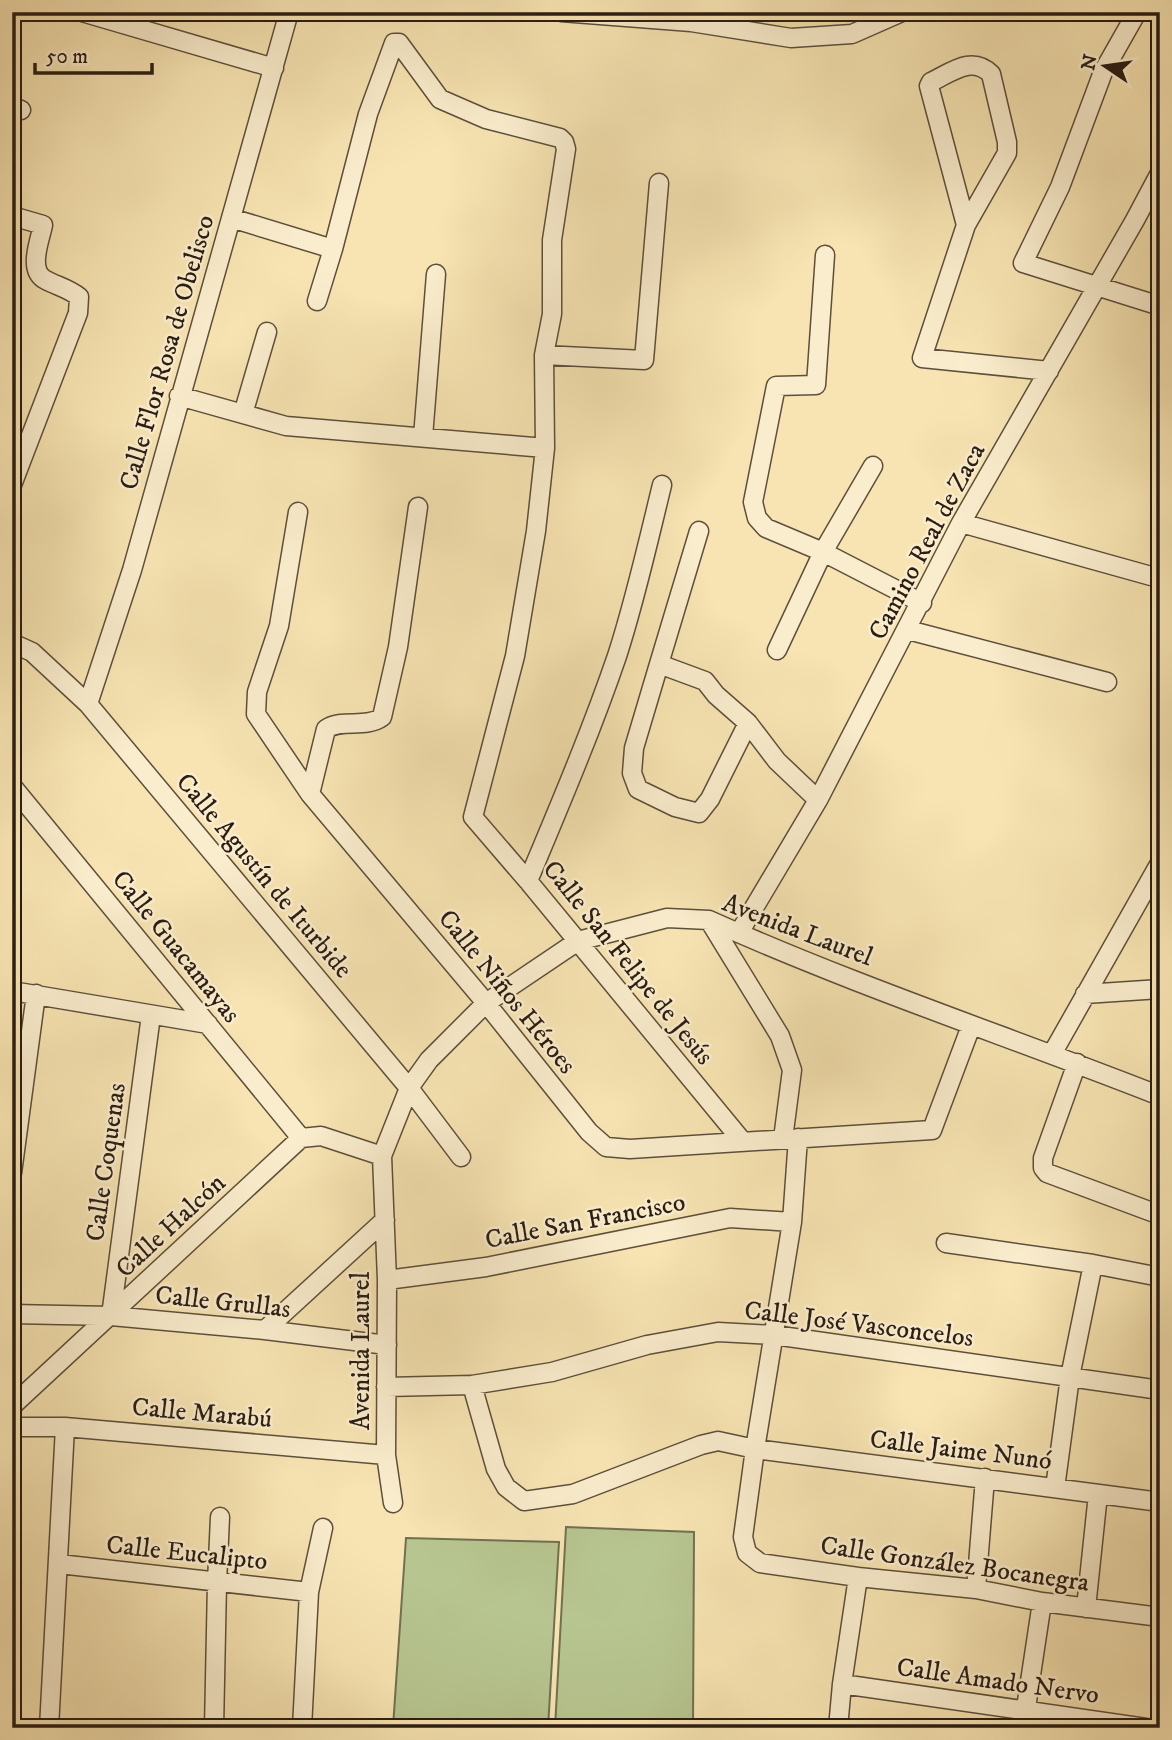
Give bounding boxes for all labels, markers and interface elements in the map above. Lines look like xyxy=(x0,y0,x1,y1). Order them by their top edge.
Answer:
scale bar xyxy=(35,32,152,76)
north arrow xyxy=(1070,32,1140,102)
text: 50 m xyxy=(46,44,88,70)
text: N xyxy=(1077,52,1103,73)
street label: Calle Flor Rosa de Obelisco xyxy=(112,211,223,494)
street label: Camino Real de Zaca xyxy=(862,438,993,646)
street label: Calle Agustín de Iturbide xyxy=(168,767,359,985)
street label: Calle San Felipe de Jesús xyxy=(535,854,721,1072)
street label: Calle Guacamayas xyxy=(104,864,247,1030)
street label: Avenida Laurel xyxy=(717,887,878,974)
street label: Calle Niños Héroes xyxy=(430,903,583,1081)
street label: Calle Coquenas xyxy=(79,1081,134,1244)
street label: Calle Halcón xyxy=(109,1167,233,1285)
street label: Calle San Francisco xyxy=(482,1186,688,1257)
street label: Avenida Laurel xyxy=(345,1271,378,1430)
street label: Calle Grullas xyxy=(154,1279,292,1326)
street label: Calle José Vasconcelos xyxy=(742,1294,975,1355)
street label: Calle Marabú xyxy=(130,1391,273,1436)
street label: Calle Jaime Nunó xyxy=(868,1423,1054,1478)
street label: Calle Eucalipto xyxy=(105,1529,269,1578)
street label: Calle González Bocanegra xyxy=(818,1529,1091,1600)
street label: Calle Amado Nervo xyxy=(894,1651,1101,1712)

